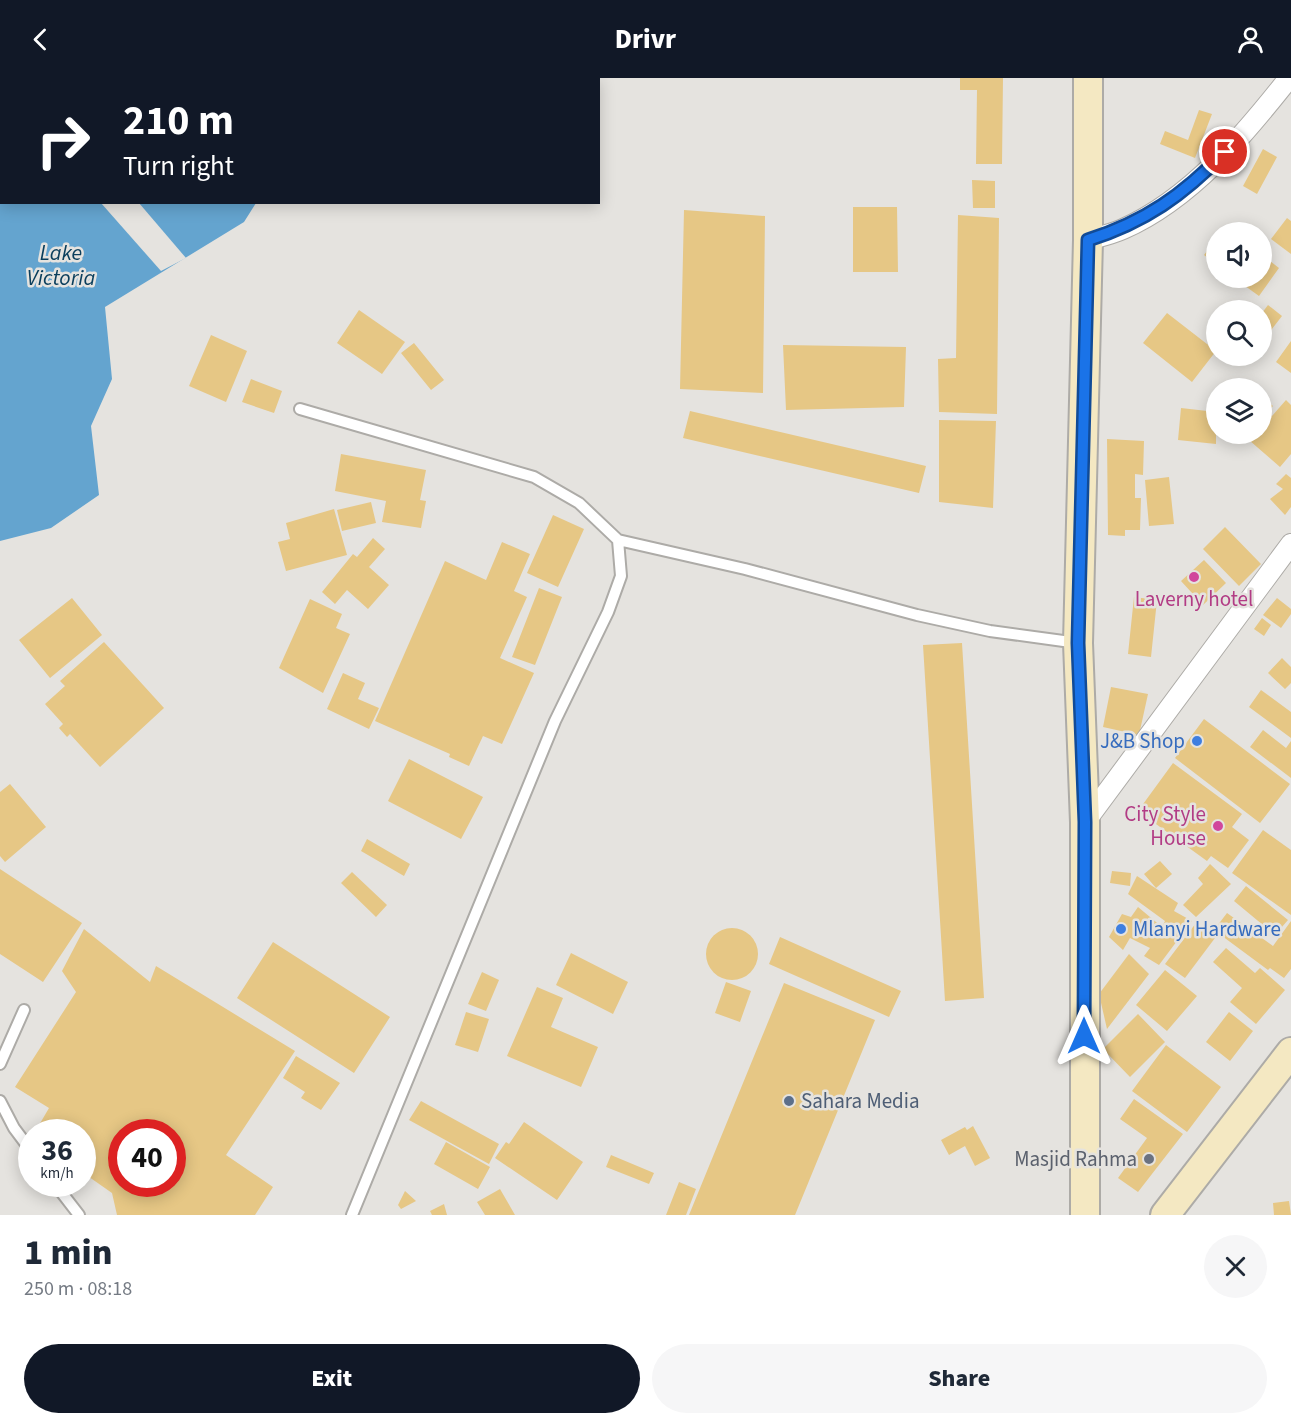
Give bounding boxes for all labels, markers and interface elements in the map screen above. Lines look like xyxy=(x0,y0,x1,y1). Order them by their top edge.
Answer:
text: Drivr xyxy=(615,20,676,59)
icon: back xyxy=(24,23,57,56)
icon: person xyxy=(1234,23,1267,56)
text: 210 m xyxy=(123,91,234,151)
icon: right xyxy=(24,102,102,180)
pin xyxy=(1199,126,1250,177)
icon: arrive xyxy=(1208,135,1241,168)
text: Turn right xyxy=(123,147,234,186)
map controls xyxy=(1206,222,1272,444)
button: sound xyxy=(1206,222,1272,288)
water label: Lake Victoria xyxy=(27,237,95,294)
button: search xyxy=(1206,300,1272,366)
button: layers xyxy=(1206,378,1272,444)
marker: Laverny hotel xyxy=(1187,570,1201,584)
place label: Laverny hotel xyxy=(1135,584,1253,614)
place label: J&B Shop xyxy=(1100,726,1185,756)
marker: J&B Shop xyxy=(1190,734,1204,748)
place label: City Style House xyxy=(1124,799,1206,853)
marker: City Style House xyxy=(1211,819,1225,833)
place label: Mlanyi Hardware xyxy=(1133,914,1281,944)
marker: Mlanyi Hardware xyxy=(1114,922,1128,936)
position arrow xyxy=(1052,1004,1116,1068)
place label: Sahara Media xyxy=(801,1086,919,1116)
marker: Sahara Media xyxy=(782,1094,796,1108)
speed limit sign: 40 xyxy=(108,1119,186,1197)
text: 36 xyxy=(41,1129,73,1172)
place label: Masjid Rahma xyxy=(1014,1144,1137,1174)
marker: Masjid Rahma xyxy=(1142,1152,1156,1166)
text: km/h xyxy=(40,1163,74,1184)
text: 1 min xyxy=(24,1227,112,1278)
button: close xyxy=(1204,1235,1267,1298)
text: 250 m · 08:18 xyxy=(24,1275,132,1303)
button: Exit xyxy=(24,1344,640,1413)
button: Share xyxy=(652,1344,1267,1413)

